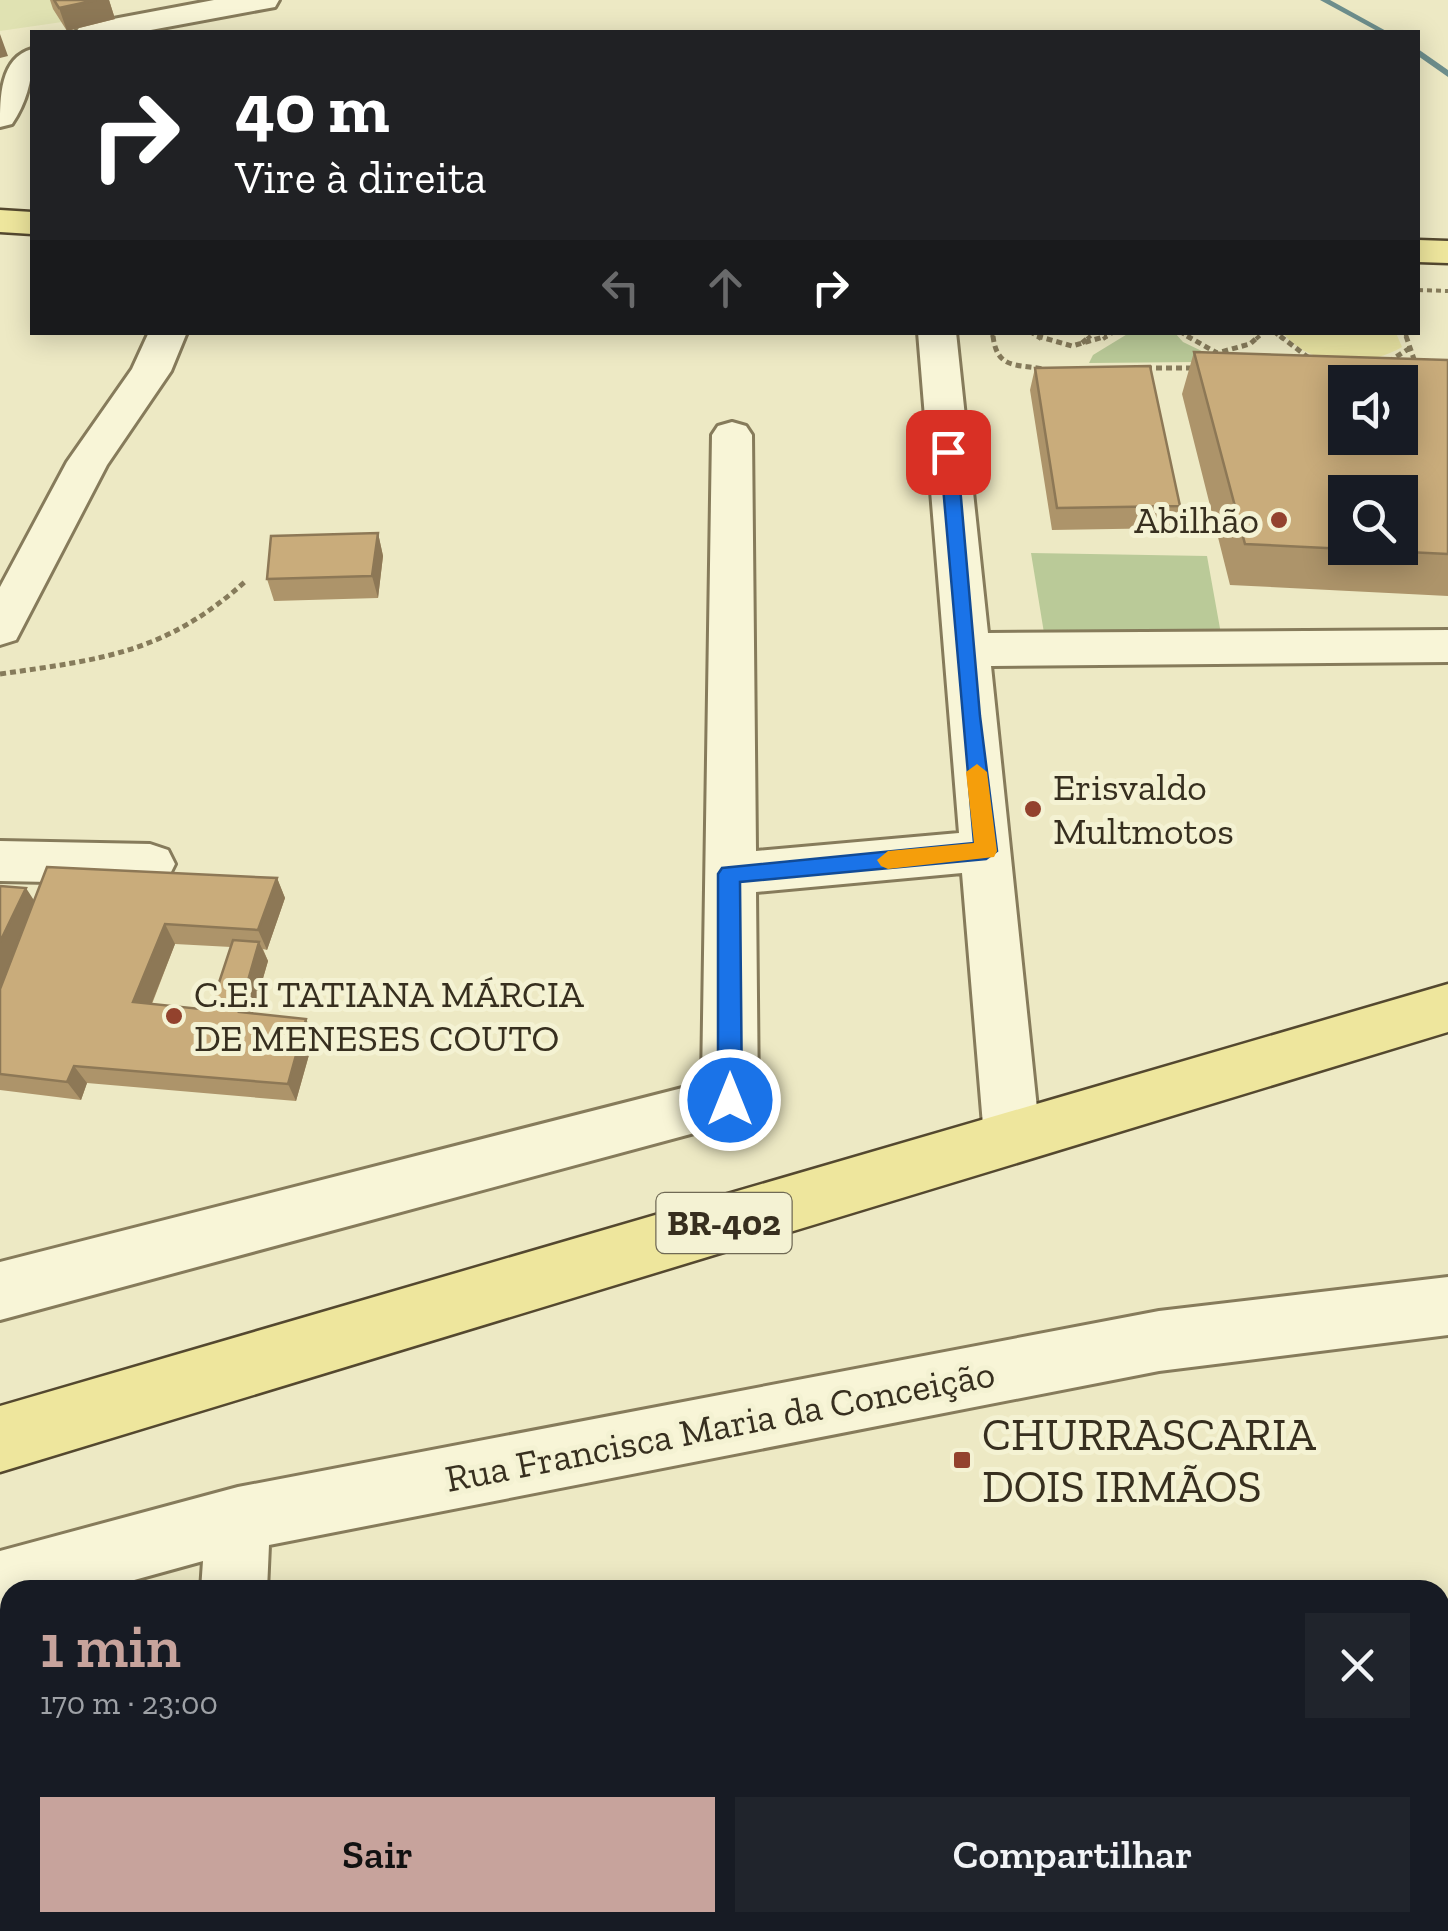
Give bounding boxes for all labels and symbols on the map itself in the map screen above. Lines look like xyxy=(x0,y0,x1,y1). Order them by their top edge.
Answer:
pin xyxy=(906,410,991,495)
place label: Abilhão xyxy=(1134,497,1259,543)
marker: Abilhão xyxy=(1268,509,1290,531)
place label: Erisvaldo Multmotos xyxy=(1053,764,1234,854)
marker: Erisvaldo Multmotos xyxy=(1022,798,1044,820)
place label: C.E.I TATIANA MÁRCIA DE MENESES COUTO xyxy=(194,971,584,1061)
marker: C.E.I TATIANA MÁRCIA DE MENESES COUTO xyxy=(163,1005,185,1027)
position arrow xyxy=(678,1048,782,1152)
road number: BR-402 xyxy=(656,1193,792,1253)
street label: Rua Francisca Maria da Conceição xyxy=(441,1350,999,1502)
place label: CHURRASCARIA DOIS IRMÃOS xyxy=(982,1408,1317,1514)
marker: CHURRASCARIA DOIS IRMÃOS xyxy=(951,1449,973,1471)

